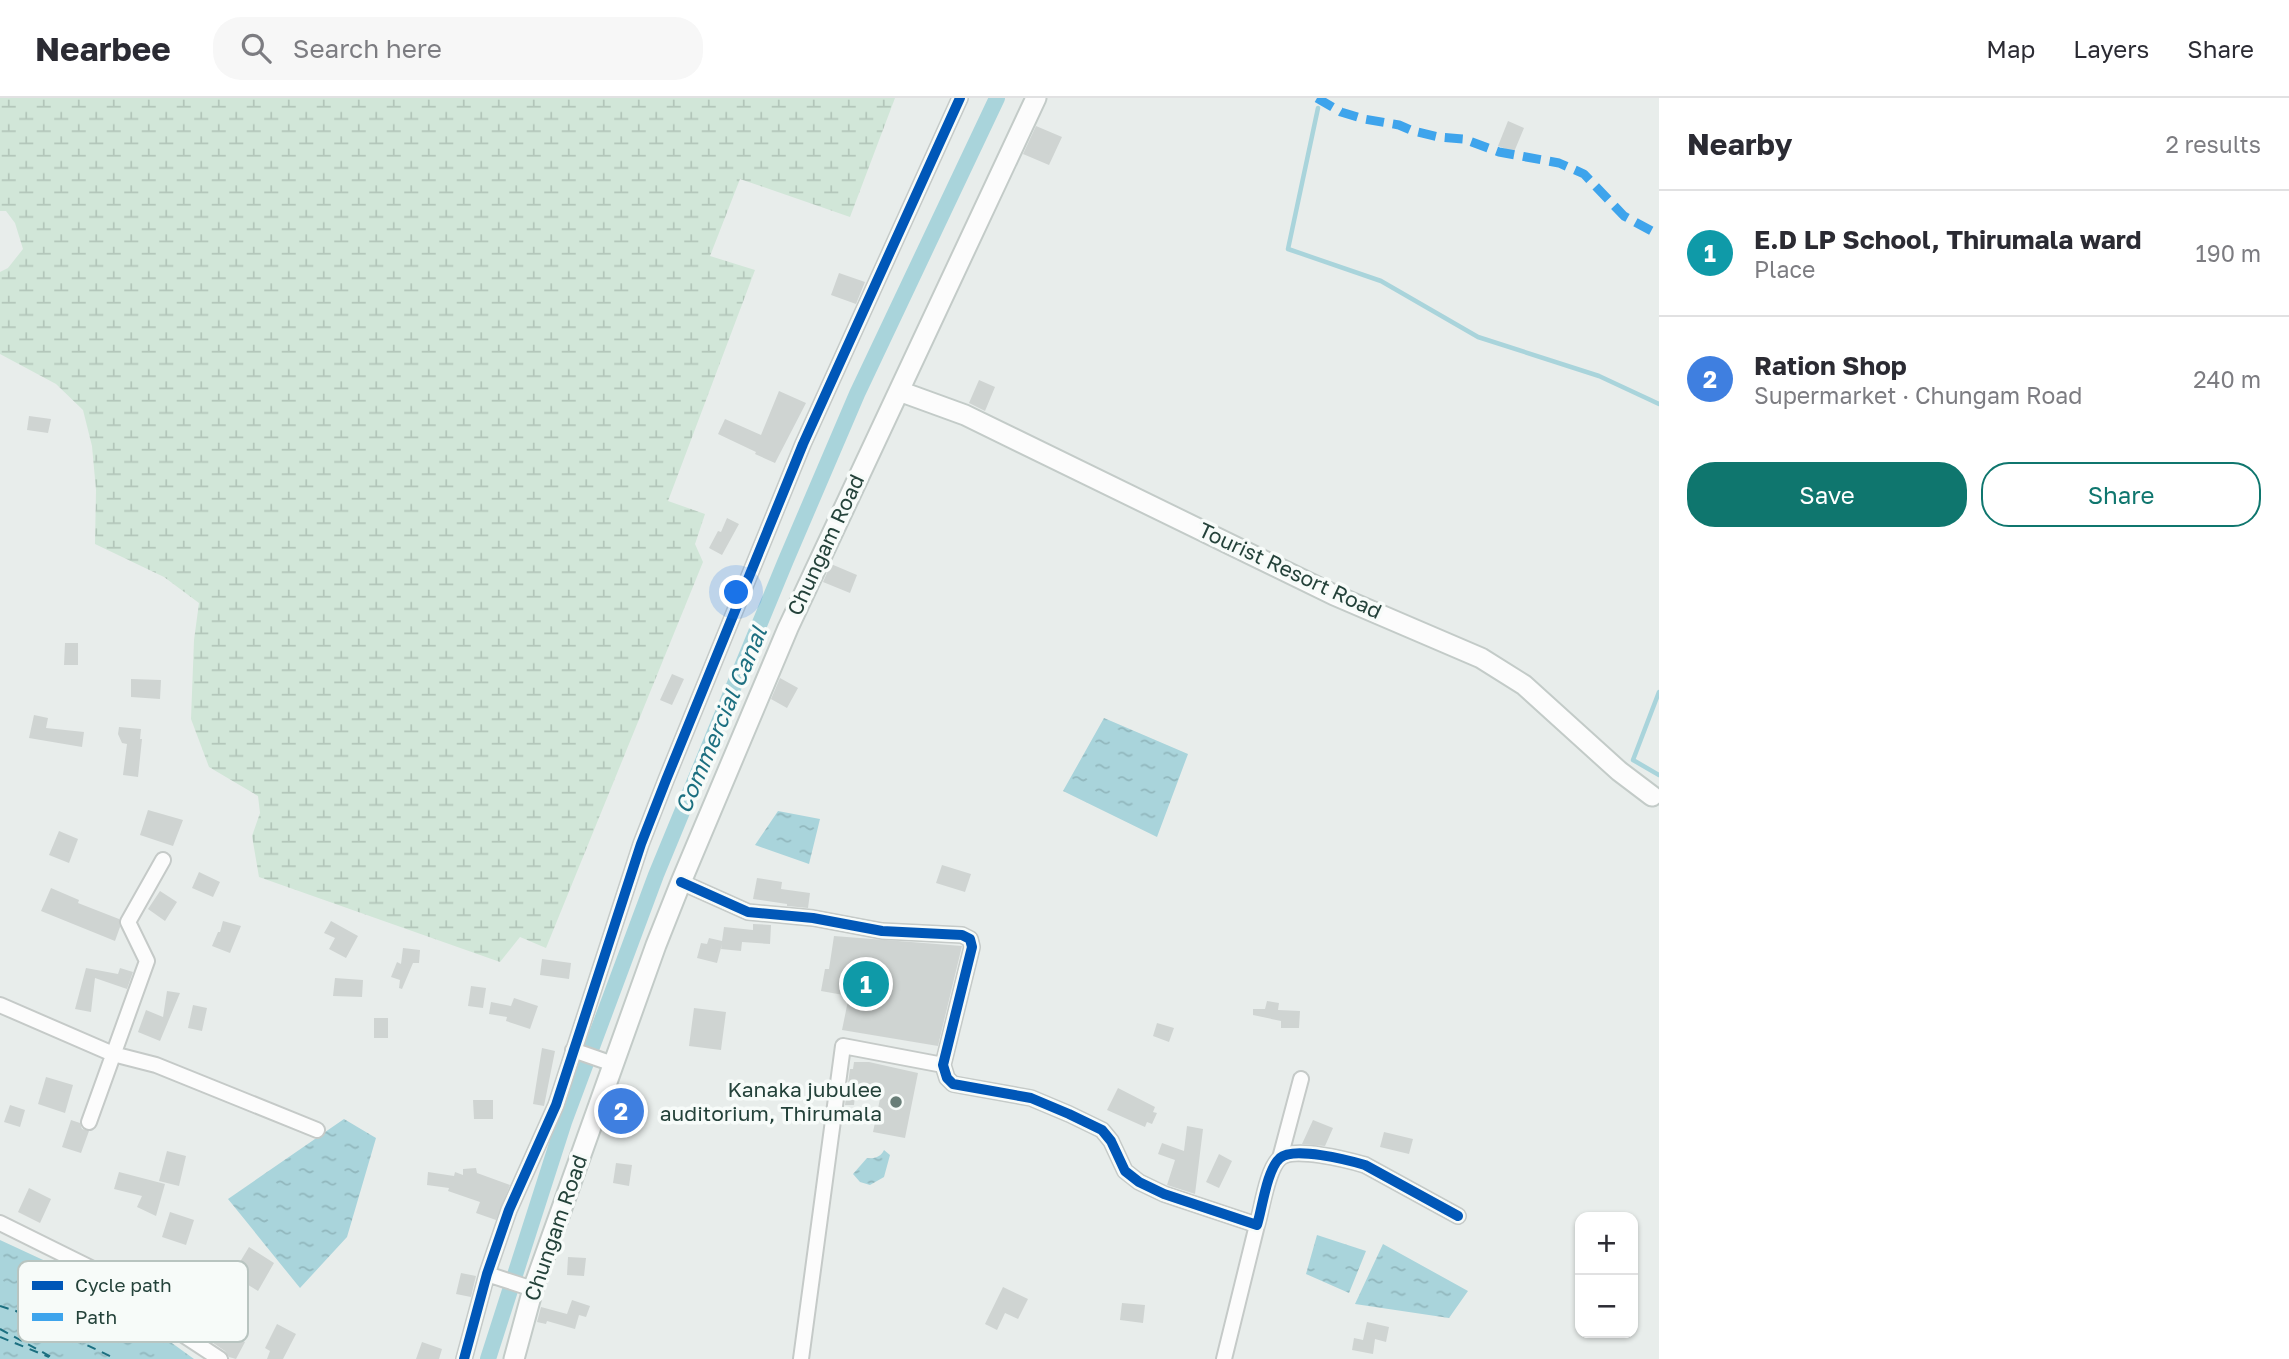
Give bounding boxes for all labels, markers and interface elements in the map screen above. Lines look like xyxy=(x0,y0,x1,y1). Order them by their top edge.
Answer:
search box xyxy=(213,17,703,80)
text: Nearbee xyxy=(35,29,171,68)
icon: search xyxy=(237,29,275,67)
text: Search here xyxy=(293,33,442,64)
text: Map xyxy=(1986,34,2035,63)
text: Layers xyxy=(2073,34,2149,63)
text: Share xyxy=(2187,34,2254,63)
text: Nearby xyxy=(1687,126,1792,162)
text: 2 results xyxy=(2165,130,2261,158)
text: E.D LP School, Thirumala ward xyxy=(1754,224,2142,255)
text: 1 xyxy=(1704,239,1716,267)
text: 190 m xyxy=(2196,239,2261,267)
text: Place xyxy=(1754,255,1815,283)
text: Ration Shop xyxy=(1754,350,1907,381)
text: 2 xyxy=(1703,365,1717,393)
text: 240 m xyxy=(2193,365,2261,393)
text: Supermarket · Chungam Road xyxy=(1754,381,2082,409)
button: Save xyxy=(1687,462,1967,527)
button: Share xyxy=(1981,462,2261,527)
street label: Chungam Road xyxy=(781,470,869,619)
street label: Tourist Resort Road xyxy=(1195,516,1386,624)
your location xyxy=(719,575,753,609)
water label: Commercial Canal xyxy=(668,621,773,817)
pin: 1 xyxy=(843,958,889,1010)
place label: Kanaka jubulee auditorium, Thirumala xyxy=(660,1076,882,1126)
pin: 2 xyxy=(598,1085,644,1137)
marker: Kanaka jubulee auditorium, Thirumala xyxy=(888,1094,904,1110)
street label: Chungam Road xyxy=(518,1151,592,1304)
map controls xyxy=(1575,1212,1638,1338)
button: + xyxy=(1575,1212,1638,1275)
legend xyxy=(18,1261,248,1342)
text: Cycle path xyxy=(75,1273,172,1296)
button: − xyxy=(1575,1275,1638,1338)
text: Path xyxy=(75,1305,117,1328)

